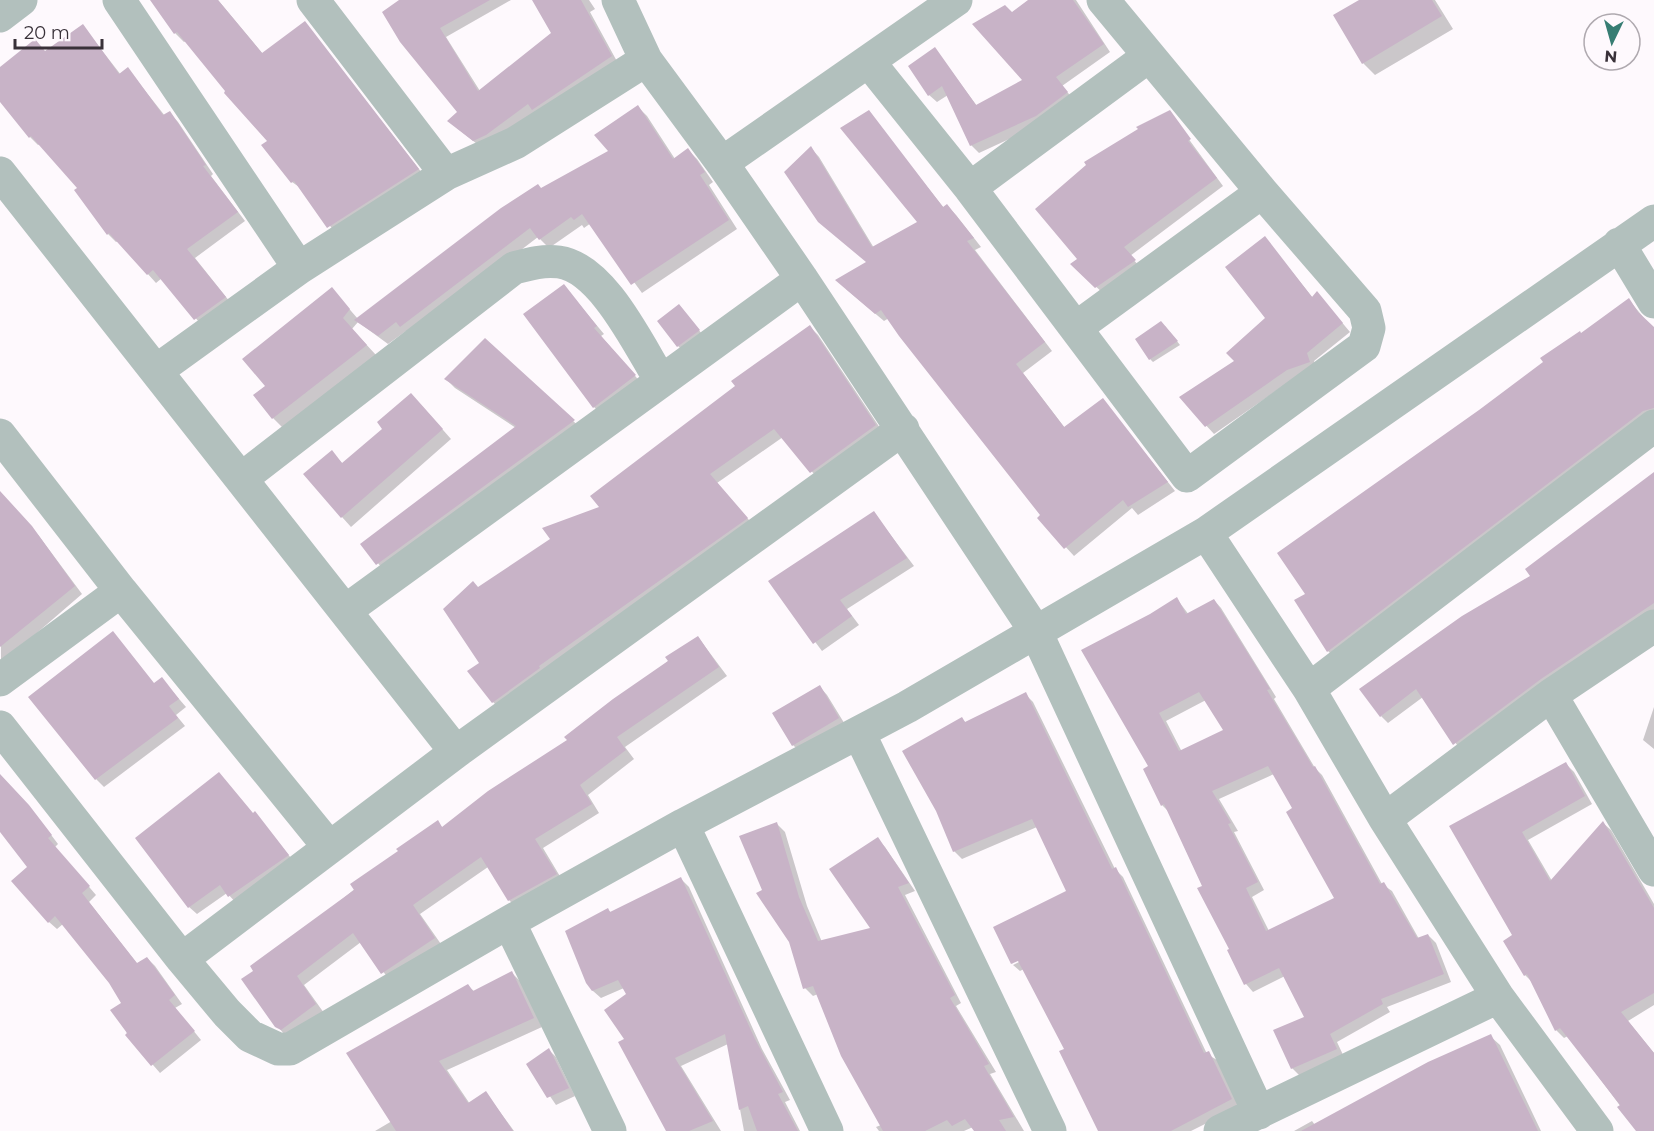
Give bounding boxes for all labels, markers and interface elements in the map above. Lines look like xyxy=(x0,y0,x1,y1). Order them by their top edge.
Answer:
scale bar xyxy=(15,12,102,50)
north arrow xyxy=(1582,12,1642,72)
text: 20 m xyxy=(24,22,70,44)
text: N xyxy=(1603,46,1618,66)

